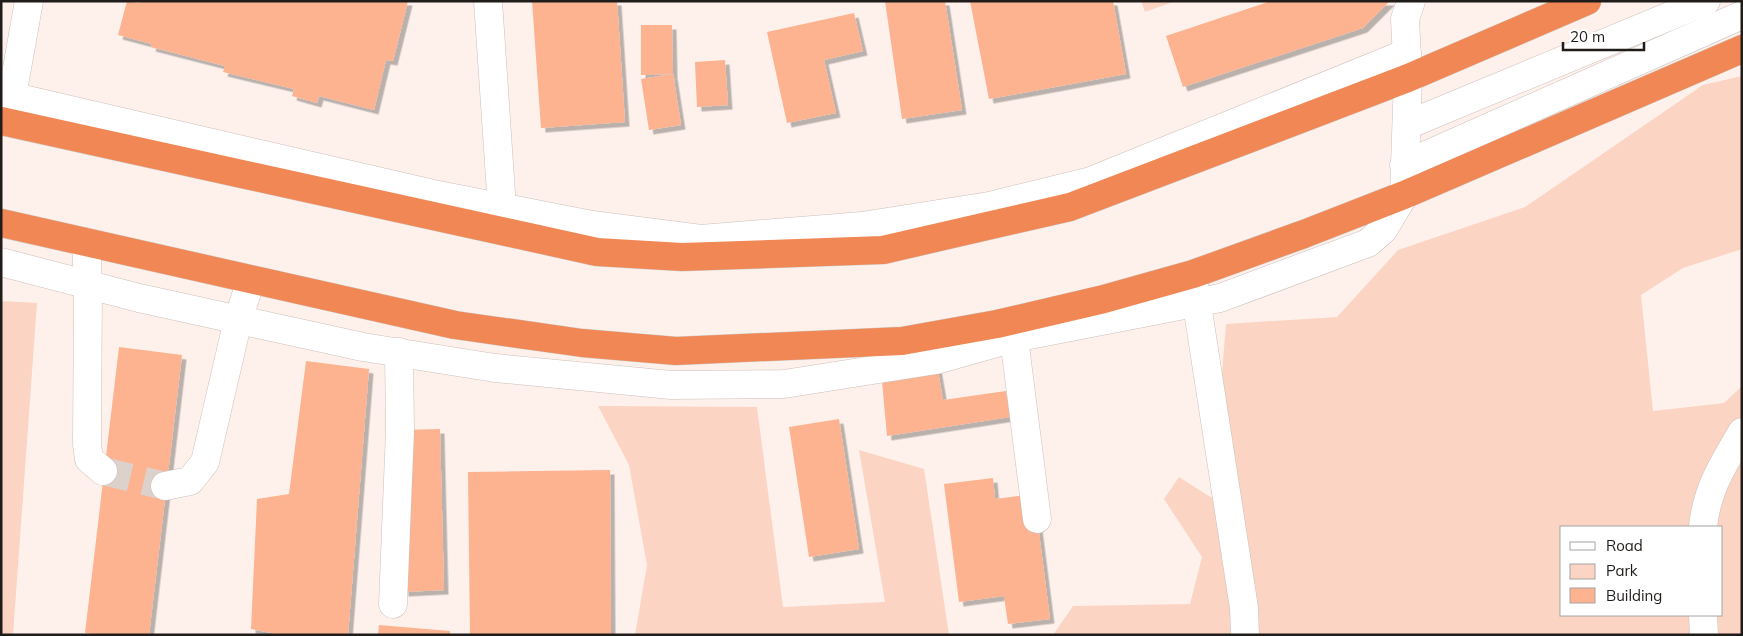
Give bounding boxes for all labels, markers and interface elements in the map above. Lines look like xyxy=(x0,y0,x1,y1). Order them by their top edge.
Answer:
scale bar xyxy=(1563,20,1644,52)
text: 20 m xyxy=(1570,27,1605,46)
legend xyxy=(1560,526,1723,616)
text: Road xyxy=(1606,536,1643,555)
text: Park xyxy=(1606,561,1638,580)
text: Building xyxy=(1606,586,1662,605)

